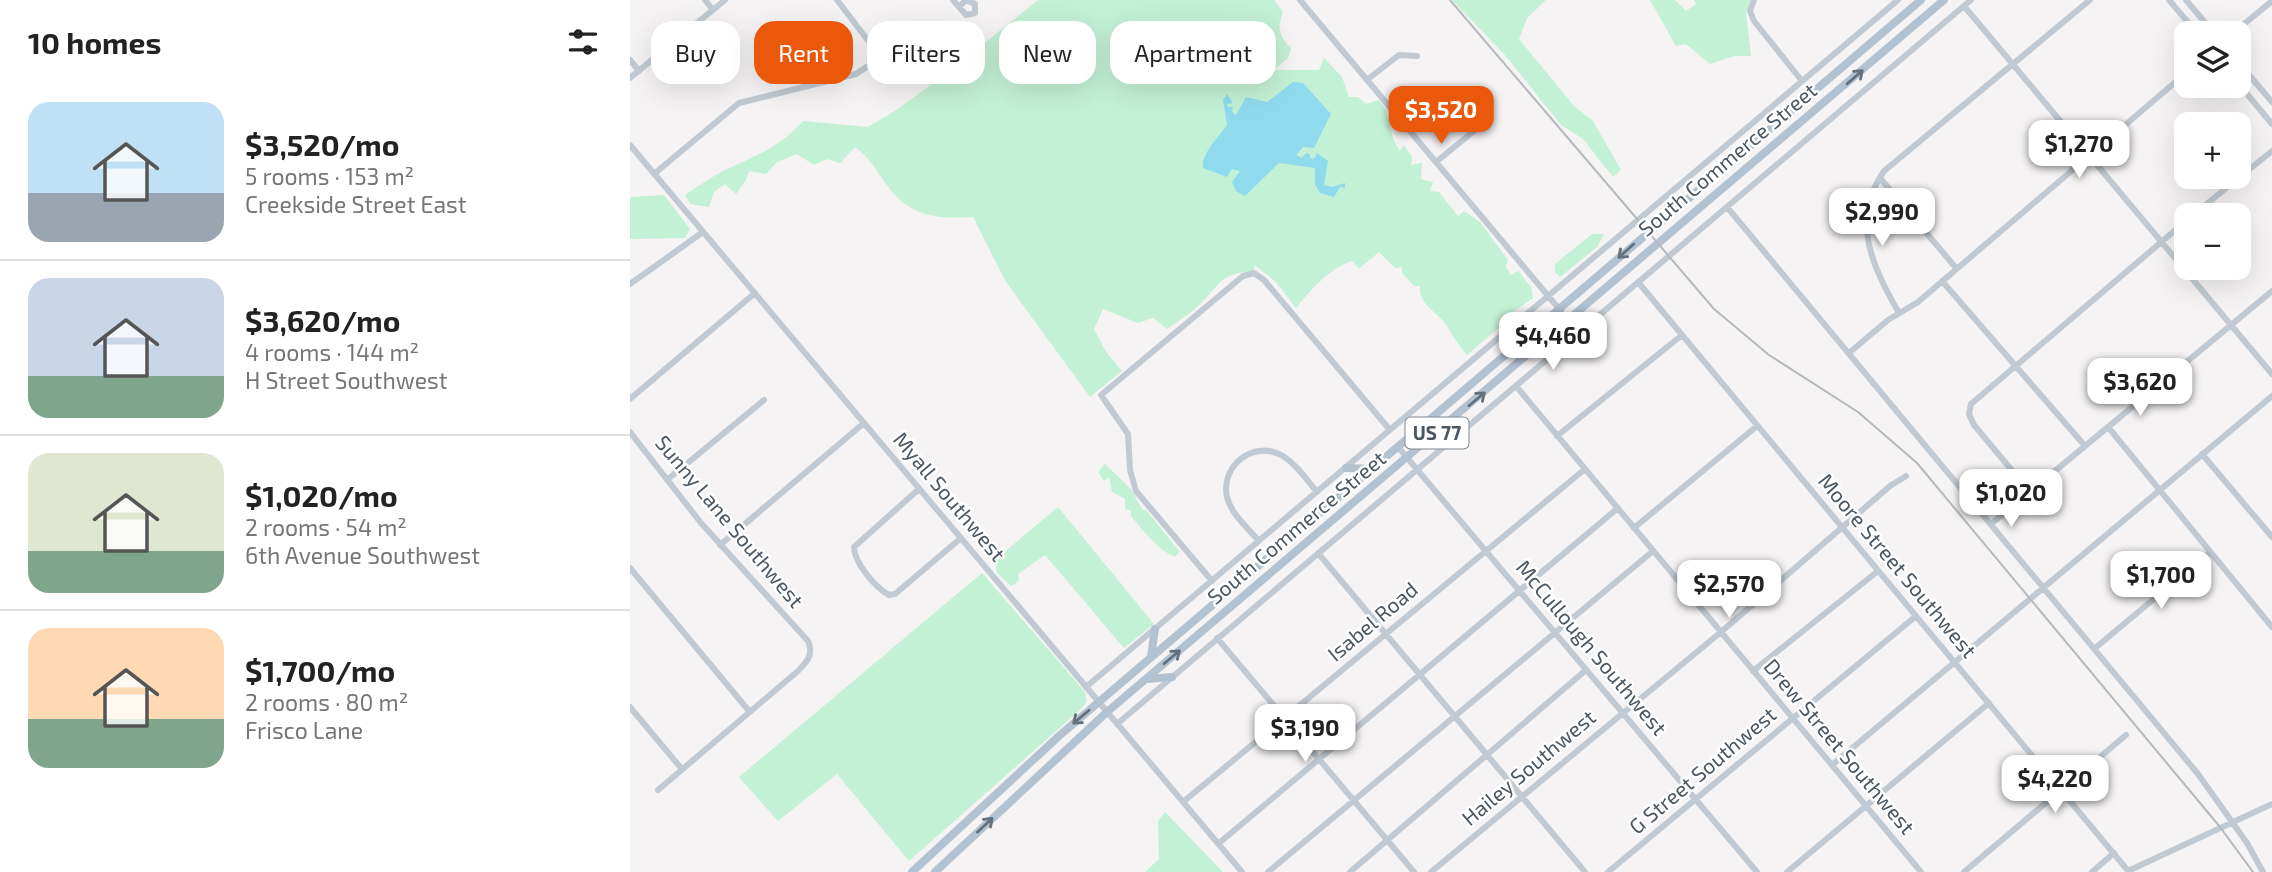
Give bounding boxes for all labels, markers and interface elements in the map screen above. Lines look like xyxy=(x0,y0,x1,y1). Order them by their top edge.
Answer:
chip: Buy xyxy=(651,21,740,84)
chip: Rent xyxy=(754,21,853,84)
chip: Filters xyxy=(867,21,985,84)
chip: New xyxy=(999,21,1096,84)
chip: Apartment xyxy=(1110,21,1276,84)
map controls xyxy=(2174,21,2251,280)
button: layers xyxy=(2174,21,2251,98)
icon: filters xyxy=(564,23,602,61)
text: 10 homes xyxy=(28,24,161,60)
one-way arrow xyxy=(1845,69,1863,85)
street label: South Commerce Street xyxy=(1633,77,1821,241)
pin: $3,520 xyxy=(1384,86,1498,146)
text: $3,520 xyxy=(1405,95,1477,123)
button: + xyxy=(2174,112,2251,189)
pin: $1,270 xyxy=(2022,120,2136,180)
text: $3,520/mo xyxy=(245,126,399,162)
text: $1,270 xyxy=(2045,129,2113,157)
icon: home xyxy=(84,130,168,214)
text: 5 rooms · 153 m² xyxy=(245,162,414,190)
pin: $2,990 xyxy=(1825,188,1939,248)
text: Creekside Street East xyxy=(245,190,467,218)
text: $2,990 xyxy=(1845,197,1919,225)
button: − xyxy=(2174,203,2251,280)
one-way arrow xyxy=(1618,242,1635,259)
text: $3,620/mo xyxy=(245,302,400,338)
icon: home xyxy=(84,306,168,390)
pin: $4,460 xyxy=(1496,312,1610,372)
text: $4,460 xyxy=(1515,321,1591,349)
text: 4 rooms · 144 m² xyxy=(245,338,419,366)
pin: $3,620 xyxy=(2083,358,2197,418)
text: H Street Southwest xyxy=(245,366,447,394)
text: $3,620 xyxy=(2103,367,2177,395)
one-way arrow xyxy=(1467,391,1485,407)
road number: US 77 xyxy=(1406,418,1468,448)
street label: Myall Southwest xyxy=(889,426,1011,566)
street label: Sunny Lane Southwest xyxy=(651,430,809,612)
street label: South Commerce Street xyxy=(1202,445,1390,609)
street label: Moore Street Southwest xyxy=(1814,468,1982,662)
pin: $1,020 xyxy=(1954,470,2068,529)
text: $1,020/mo xyxy=(245,477,398,513)
text: $1,020 xyxy=(1975,478,2047,506)
icon: home xyxy=(84,481,168,565)
text: 2 rooms · 54 m² xyxy=(245,513,407,541)
text: 6th Avenue Southwest xyxy=(245,541,480,569)
pin: $1,700 xyxy=(2104,552,2218,611)
street label: McCullough Southwest xyxy=(1512,554,1673,740)
pin: $2,570 xyxy=(1672,560,1786,620)
text: $1,700 xyxy=(2126,560,2196,588)
text: $2,570 xyxy=(1693,569,1765,597)
street label: Isabel Road xyxy=(1322,576,1422,666)
one-way arrow xyxy=(1163,650,1181,665)
text: $1,700/mo xyxy=(245,652,395,688)
street label: Drew Street Southwest xyxy=(1760,653,1921,839)
icon: home xyxy=(84,656,168,740)
text: 2 rooms · 80 m² xyxy=(245,688,408,716)
street label: G Street Southwest xyxy=(1624,701,1781,839)
pin: $3,190 xyxy=(1248,704,1362,764)
street label: Hailey Southwest xyxy=(1456,704,1600,830)
one-way arrow xyxy=(1073,709,1091,725)
text: $3,190 xyxy=(1271,713,1339,741)
text: Frisco Lane xyxy=(245,716,363,744)
pin: $4,220 xyxy=(1998,756,2112,815)
text: $4,220 xyxy=(2018,764,2092,792)
one-way arrow xyxy=(976,817,993,834)

